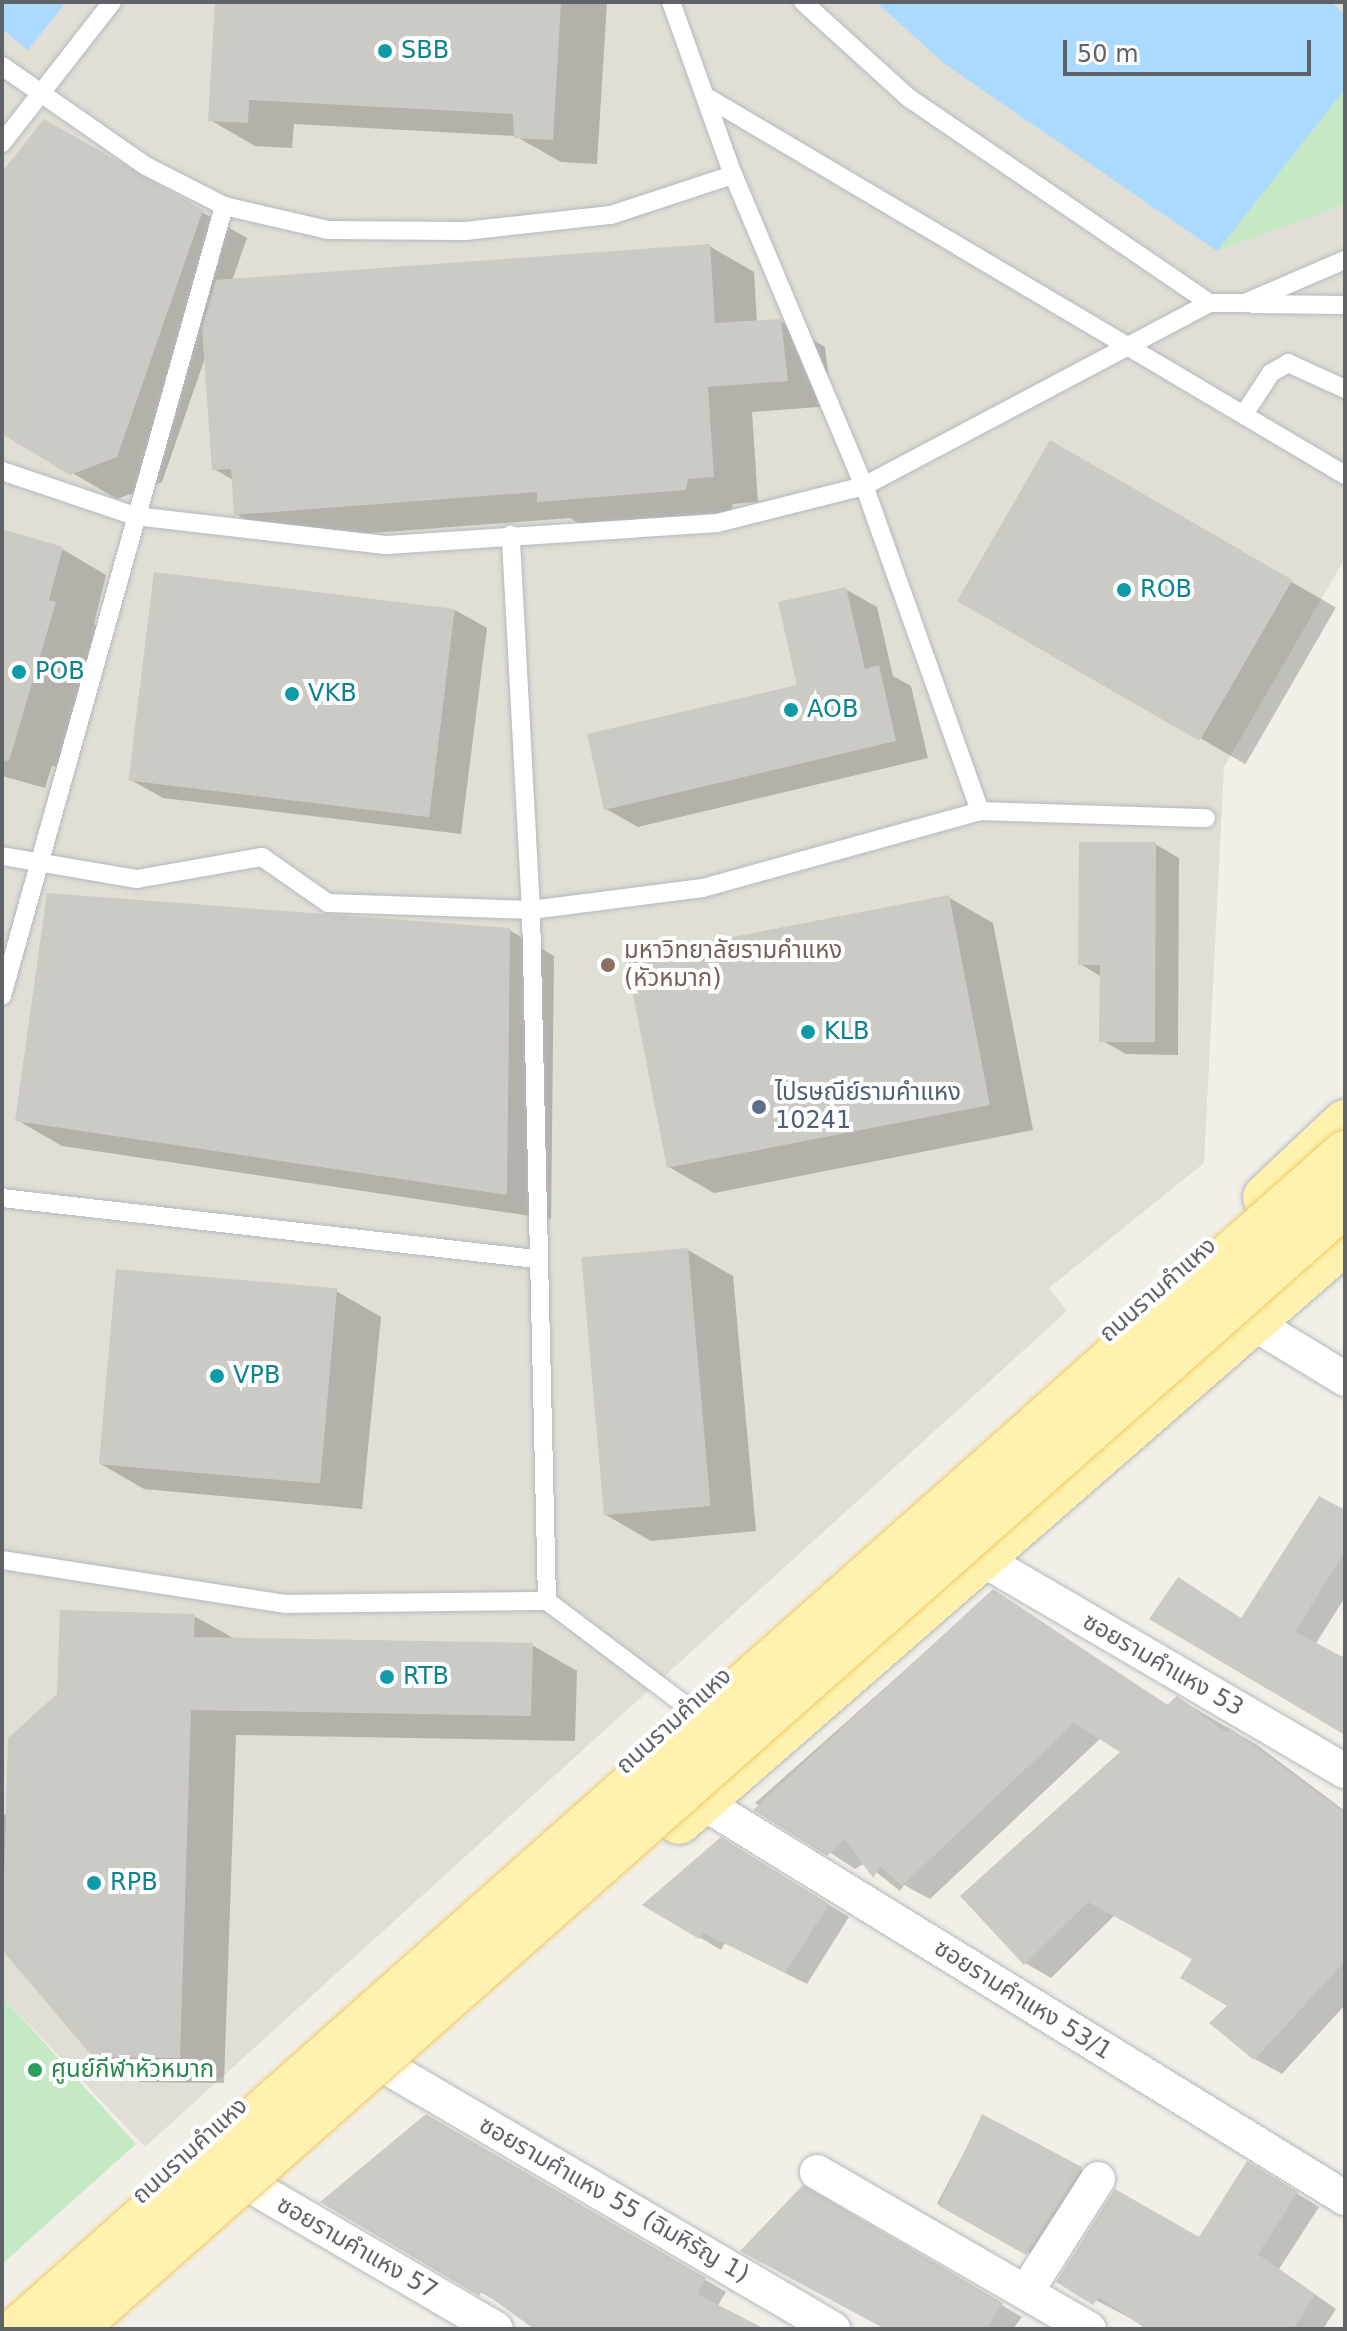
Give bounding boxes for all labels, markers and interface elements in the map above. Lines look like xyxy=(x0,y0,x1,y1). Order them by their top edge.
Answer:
scale bar xyxy=(1067,24,1315,74)
place label: SBB xyxy=(401,37,449,65)
text: 50 m xyxy=(1077,40,1139,68)
marker: SBB xyxy=(376,42,394,60)
place label: ROB xyxy=(1140,576,1192,604)
marker: ROB xyxy=(1115,581,1133,599)
place label: POB xyxy=(35,658,85,686)
marker: POB xyxy=(10,663,28,681)
place label: VKB xyxy=(308,680,357,708)
marker: VKB xyxy=(283,685,301,703)
place label: AOB xyxy=(807,696,858,724)
marker: AOB xyxy=(782,701,800,719)
place label: มหาวิทยาลัยรามคำแหง (หัวหมาก) xyxy=(624,937,842,993)
marker: มหาวิทยาลัยรามคำแหง (หัวหมาก) xyxy=(599,956,617,974)
place label: KLB xyxy=(824,1018,870,1046)
marker: KLB xyxy=(799,1023,817,1041)
place label: ไปรษณีย์รามคำแหง 10241 xyxy=(775,1079,961,1135)
marker: ไปรษณีย์รามคำแหง 10241 xyxy=(750,1098,768,1116)
street label: ถนนรามคำแหง xyxy=(1094,1232,1222,1348)
place label: VPB xyxy=(233,1362,280,1390)
marker: VPB xyxy=(208,1367,226,1385)
street label: ซอยรามคำแหง 53 xyxy=(1078,1607,1248,1723)
street label: ถนนรามคำแหง xyxy=(610,1662,738,1780)
place label: RTB xyxy=(403,1663,449,1691)
marker: RTB xyxy=(378,1668,396,1686)
place label: RPB xyxy=(110,1869,158,1897)
marker: RPB xyxy=(85,1874,103,1892)
street label: ซอยรามคำแหง 53/1 xyxy=(929,1934,1117,2066)
place label: ศูนย์กีฬาหัวหมาก xyxy=(51,2056,214,2084)
marker: ศูนย์กีฬาหัวหมาก xyxy=(26,2061,44,2079)
street label: ถนนรามคำแหง xyxy=(126,2092,254,2210)
street label: ซอยรามคำแหง 55 (ฉิมหิรัญ 1) xyxy=(474,2111,754,2289)
street label: ซอยรามคำแหง 57 xyxy=(272,2190,442,2306)

